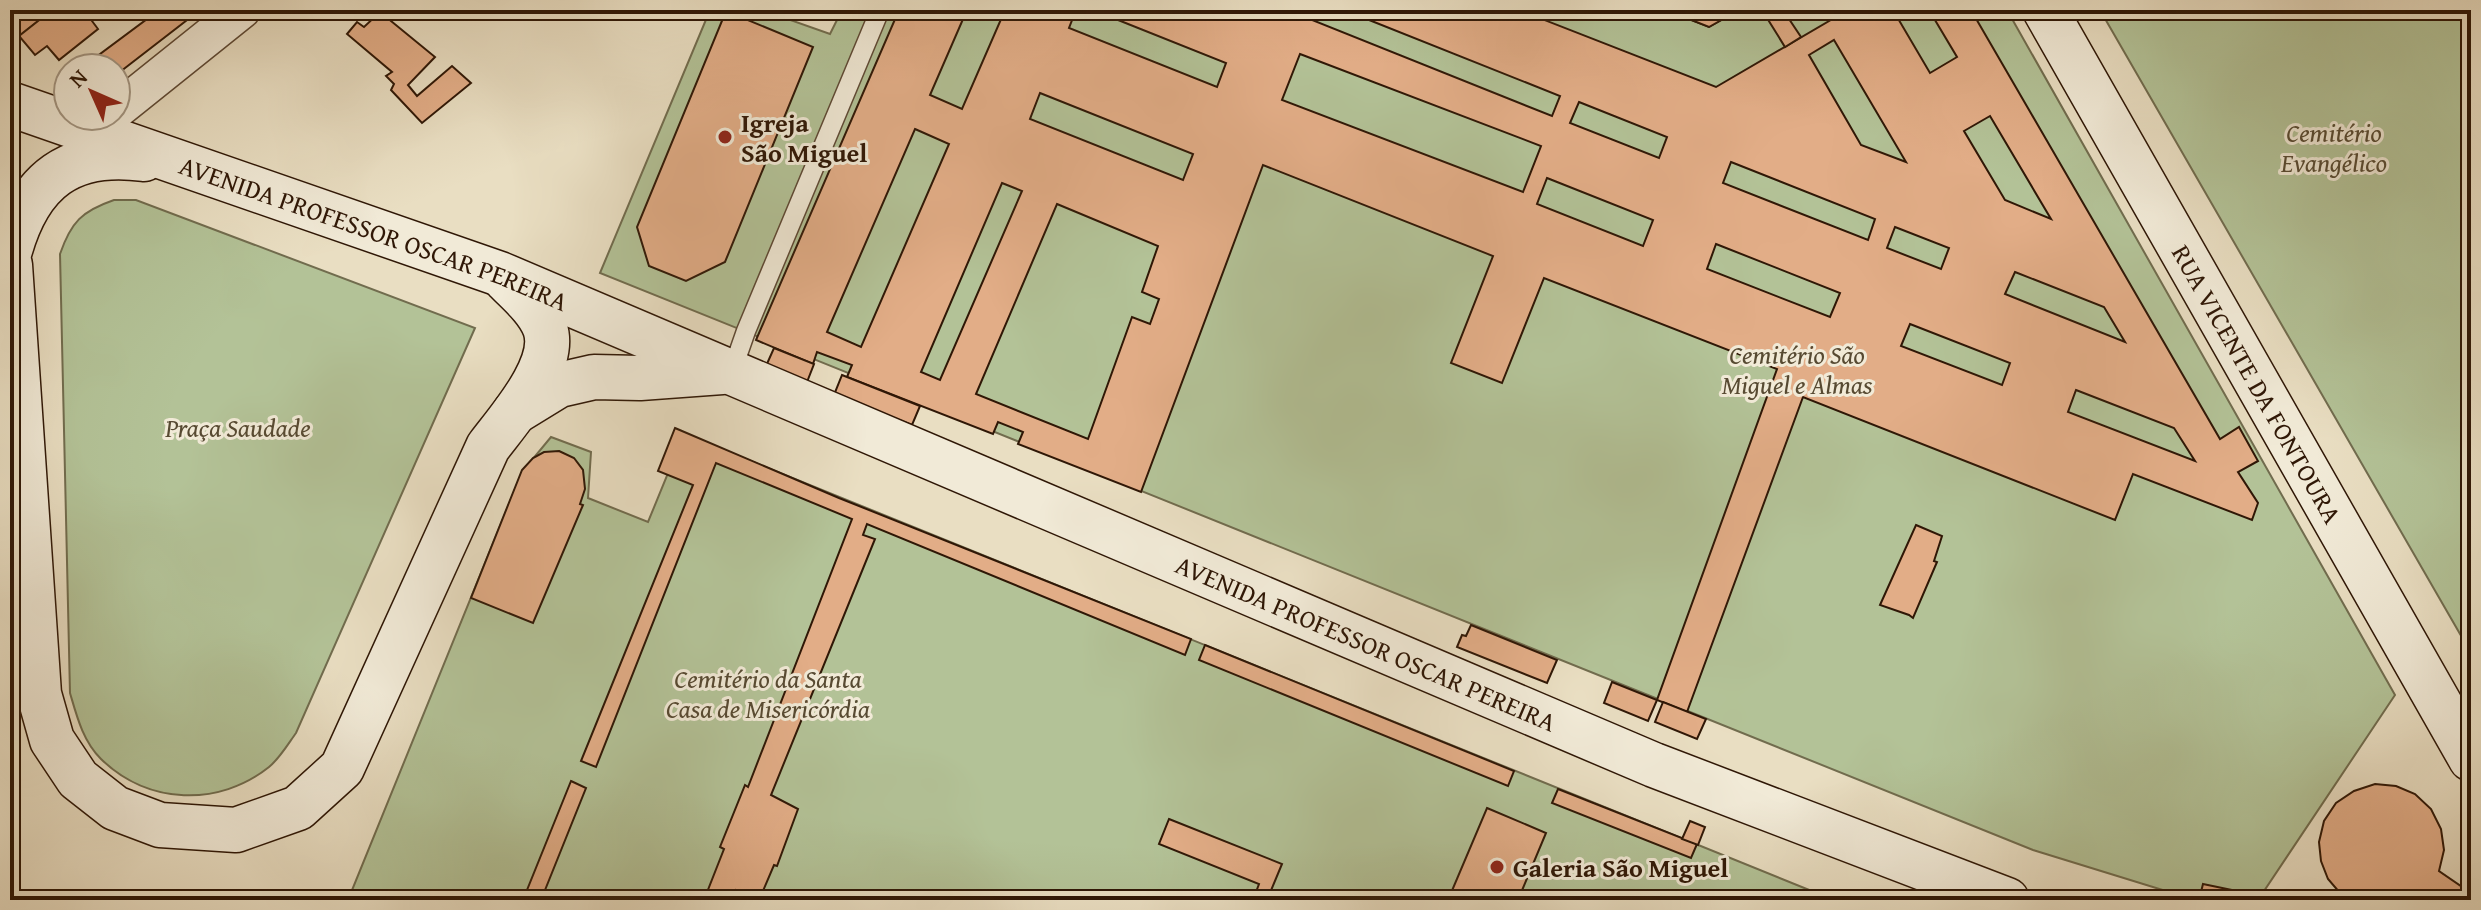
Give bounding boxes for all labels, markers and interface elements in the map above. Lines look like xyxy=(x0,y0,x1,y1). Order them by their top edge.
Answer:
north arrow xyxy=(52,52,132,132)
text: N xyxy=(61,61,95,94)
place label: Igreja São Miguel xyxy=(741,103,867,172)
park label: Cemitério Evangélico xyxy=(2280,113,2387,182)
marker: Igreja São Miguel xyxy=(716,128,734,146)
street label: AVENIDA PROFESSOR OSCAR PEREIRA xyxy=(174,145,575,320)
street label: RUA VICENTE DA FONTOURA xyxy=(2163,237,2353,531)
park label: Cemitério São Miguel e Almas xyxy=(1722,335,1873,404)
park label: Praça Saudade xyxy=(164,408,311,447)
street label: AVENIDA PROFESSOR OSCAR PEREIRA xyxy=(1170,544,1563,741)
park label: Cemitério da Santa Casa de Misericórdia xyxy=(666,659,870,728)
place label: Galeria São Miguel xyxy=(1513,848,1728,887)
marker: Galeria São Miguel xyxy=(1488,858,1506,876)

